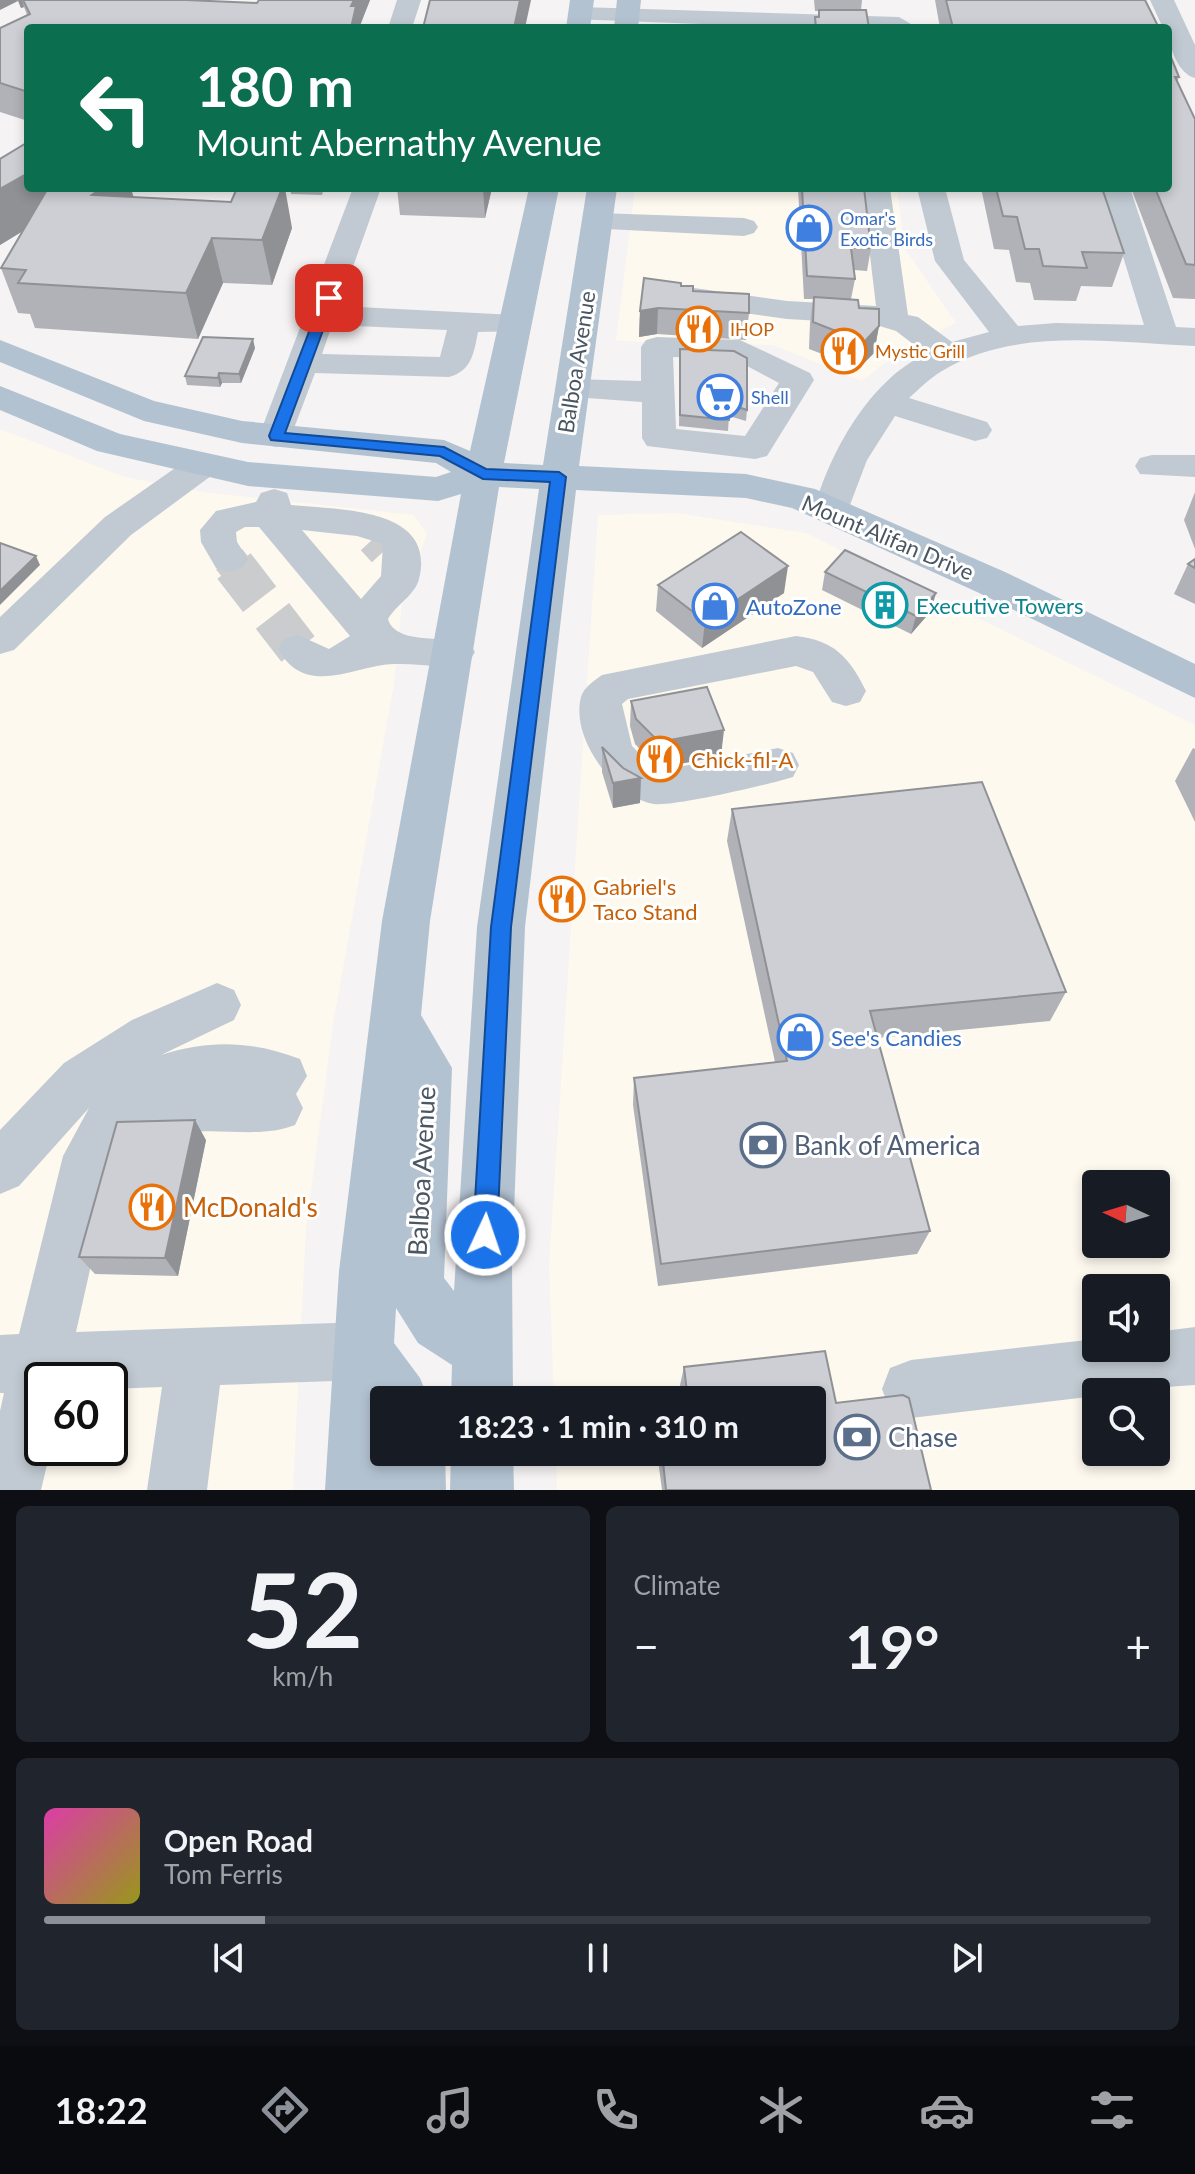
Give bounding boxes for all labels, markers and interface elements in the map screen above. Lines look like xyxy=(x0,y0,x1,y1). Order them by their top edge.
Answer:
text: 180 m xyxy=(196,52,354,119)
icon: left xyxy=(64,56,168,160)
text: Mount Abernathy Avenue xyxy=(196,120,602,164)
shop icon: Omar's Exotic Birds xyxy=(785,204,833,252)
place label: Omar's Exotic Birds xyxy=(840,207,933,250)
pin xyxy=(295,264,363,332)
icon: arrive xyxy=(307,276,351,320)
street label: Balboa Avenue xyxy=(551,289,601,435)
restaurant icon: IHOP xyxy=(675,305,723,353)
place label: IHOP xyxy=(730,318,774,340)
restaurant icon: Mystic Grill xyxy=(820,327,868,375)
place label: Mystic Grill xyxy=(875,340,965,362)
supermarket icon: Shell xyxy=(696,373,744,421)
place label: Shell xyxy=(751,386,789,408)
street label: Mount Alifan Drive xyxy=(798,489,978,585)
building icon: Executive Towers xyxy=(861,581,909,629)
shop icon: AutoZone xyxy=(691,582,739,630)
place label: Executive Towers xyxy=(916,592,1084,619)
place label: AutoZone xyxy=(746,593,842,620)
restaurant icon: Chick-fil-A xyxy=(636,735,684,783)
place label: Chick-fil-A xyxy=(691,746,794,773)
place label: Gabriel's Taco Stand xyxy=(593,873,698,925)
restaurant icon: Gabriel's Taco Stand xyxy=(538,875,586,923)
shop icon: See's Candies xyxy=(776,1013,824,1061)
place label: See's Candies xyxy=(831,1024,962,1051)
street label: Balboa Avenue xyxy=(401,1085,441,1257)
bank icon: Bank of America xyxy=(739,1121,787,1169)
place label: Bank of America xyxy=(794,1129,980,1161)
north arrow xyxy=(1082,1170,1170,1258)
map controls xyxy=(1082,1170,1170,1466)
restaurant icon: McDonald's xyxy=(128,1183,176,1231)
place label: McDonald's xyxy=(183,1191,318,1223)
position arrow xyxy=(443,1193,527,1277)
button: sound xyxy=(1082,1274,1170,1362)
speed limit sign: 60 xyxy=(24,1362,128,1466)
button: search xyxy=(1082,1378,1170,1466)
text: 18:23 · 1 min · 310 m xyxy=(457,1408,739,1444)
bank icon: Chase xyxy=(833,1413,881,1461)
place label: Chase xyxy=(888,1421,958,1453)
text: 52 xyxy=(242,1545,363,1670)
text: Climate xyxy=(634,1569,720,1601)
text: 19° xyxy=(845,1610,940,1682)
text: − xyxy=(634,1620,659,1672)
text: + xyxy=(1125,1620,1151,1672)
text: km/h xyxy=(272,1660,333,1692)
text: Open Road xyxy=(164,1822,313,1858)
text: Tom Ferris xyxy=(164,1858,283,1890)
icon: previous xyxy=(207,1936,251,1980)
icon: pause xyxy=(576,1936,620,1980)
icon: next xyxy=(945,1936,989,1980)
icon: directions xyxy=(257,2082,313,2138)
icon: music xyxy=(422,2082,478,2138)
icon: phone xyxy=(588,2082,644,2138)
icon: climate xyxy=(753,2082,809,2138)
icon: car xyxy=(919,2082,975,2138)
icon: filters xyxy=(1084,2082,1140,2138)
text: 18:22 xyxy=(55,2088,148,2132)

